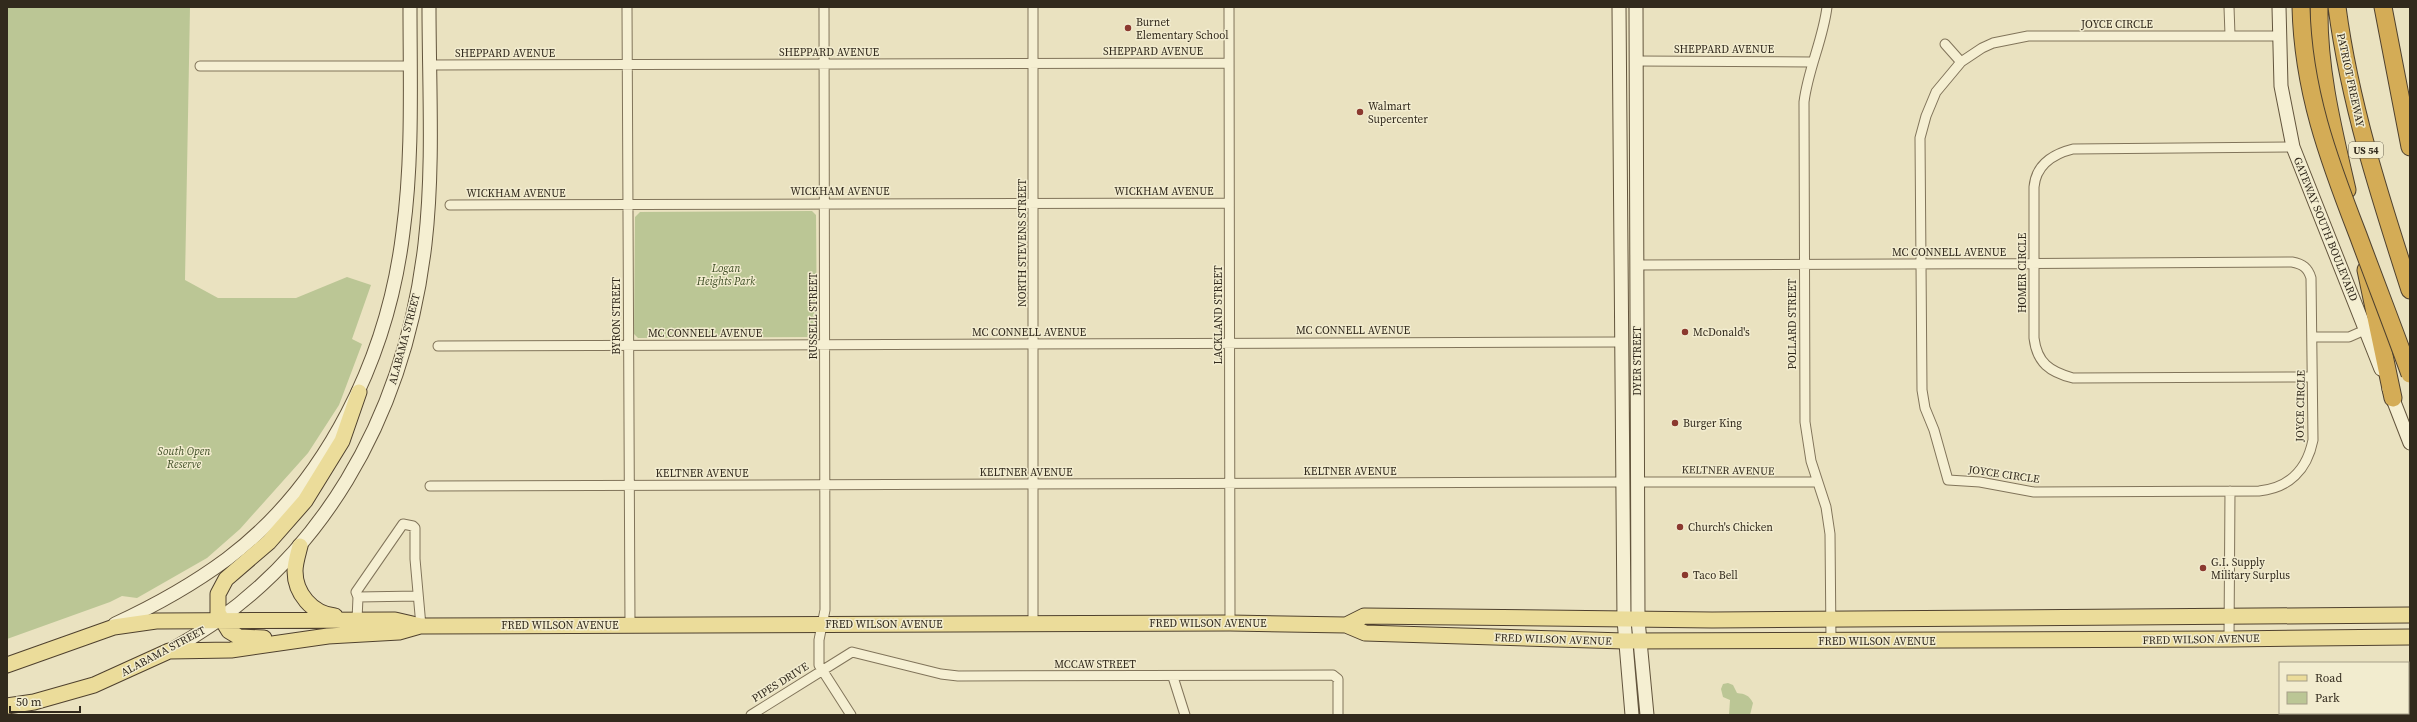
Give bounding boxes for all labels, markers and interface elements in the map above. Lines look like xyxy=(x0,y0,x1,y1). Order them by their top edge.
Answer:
place label: Burnet Elementary School xyxy=(1136,15,1228,43)
street label: JOYCE CIRCLE xyxy=(2080,17,2153,32)
marker: Burnet Elementary School xyxy=(1123,23,1133,33)
street label: PATRIOT FREEWAY xyxy=(2333,32,2368,129)
street label: SHEPPARD AVENUE xyxy=(1674,42,1774,57)
street label: SHEPPARD AVENUE xyxy=(1103,44,1203,59)
street label: SHEPPARD AVENUE xyxy=(779,45,879,60)
street label: SHEPPARD AVENUE xyxy=(455,46,555,61)
place label: Walmart Supercenter xyxy=(1368,99,1428,127)
marker: Walmart Supercenter xyxy=(1355,107,1365,117)
road number: US 54 xyxy=(2349,142,2383,158)
street label: GATEWAY SOUTH BOULEVARD xyxy=(2290,155,2361,304)
street label: NORTH STEVENS STREET xyxy=(1015,179,1030,307)
street label: WICKHAM AVENUE xyxy=(790,184,890,199)
street label: WICKHAM AVENUE xyxy=(1114,184,1214,199)
street label: WICKHAM AVENUE xyxy=(466,186,566,201)
street label: HOMER CIRCLE xyxy=(2015,233,2030,313)
street label: MC CONNELL AVENUE xyxy=(1892,245,2006,260)
park label: Logan Heights Park xyxy=(696,261,756,289)
street label: LACKLAND STREET xyxy=(1211,265,1226,365)
street label: RUSSELL STREET xyxy=(806,272,821,359)
street label: BYRON STREET xyxy=(609,277,624,355)
street label: POLLARD STREET xyxy=(1785,278,1800,369)
street label: ALABAMA STREET xyxy=(385,292,424,386)
street label: MC CONNELL AVENUE xyxy=(1296,323,1410,338)
street label: MC CONNELL AVENUE xyxy=(972,325,1086,340)
place label: McDonald's xyxy=(1693,325,1750,340)
street label: MC CONNELL AVENUE xyxy=(648,326,762,341)
street label: DYER STREET xyxy=(1630,326,1645,396)
marker: McDonald's xyxy=(1680,327,1690,337)
street label: JOYCE CIRCLE xyxy=(2292,370,2309,443)
place label: Burger King xyxy=(1683,416,1742,431)
marker: Burger King xyxy=(1670,418,1680,428)
park label: South Open Reserve xyxy=(158,444,211,472)
street label: KELTNER AVENUE xyxy=(1681,462,1775,479)
street label: JOYCE CIRCLE xyxy=(1966,462,2041,487)
street label: KELTNER AVENUE xyxy=(1303,464,1397,479)
street label: KELTNER AVENUE xyxy=(979,465,1073,480)
street label: KELTNER AVENUE xyxy=(655,466,749,481)
place label: Church's Chicken xyxy=(1688,520,1773,535)
marker: Church's Chicken xyxy=(1675,522,1685,532)
place label: G.I. Supply Military Surplus xyxy=(2211,555,2290,583)
marker: G.I. Supply Military Surplus xyxy=(2198,563,2208,573)
place label: Taco Bell xyxy=(1693,568,1738,583)
marker: Taco Bell xyxy=(1680,570,1690,580)
street label: FRED WILSON AVENUE xyxy=(1149,616,1267,631)
street label: FRED WILSON AVENUE xyxy=(825,617,943,632)
street label: FRED WILSON AVENUE xyxy=(501,618,619,633)
street label: ALABAMA STREET xyxy=(118,623,208,680)
street label: FRED WILSON AVENUE xyxy=(1494,630,1612,649)
street label: FRED WILSON AVENUE xyxy=(2142,631,2260,648)
street label: FRED WILSON AVENUE xyxy=(1818,634,1936,649)
street label: MCCAW STREET xyxy=(1054,657,1136,672)
street label: PIPES DRIVE xyxy=(749,659,812,706)
legend xyxy=(2279,662,2409,714)
text: Road xyxy=(2315,670,2342,686)
scale bar xyxy=(10,688,80,714)
text: Park xyxy=(2315,690,2340,706)
text: 50 m xyxy=(16,694,42,710)

